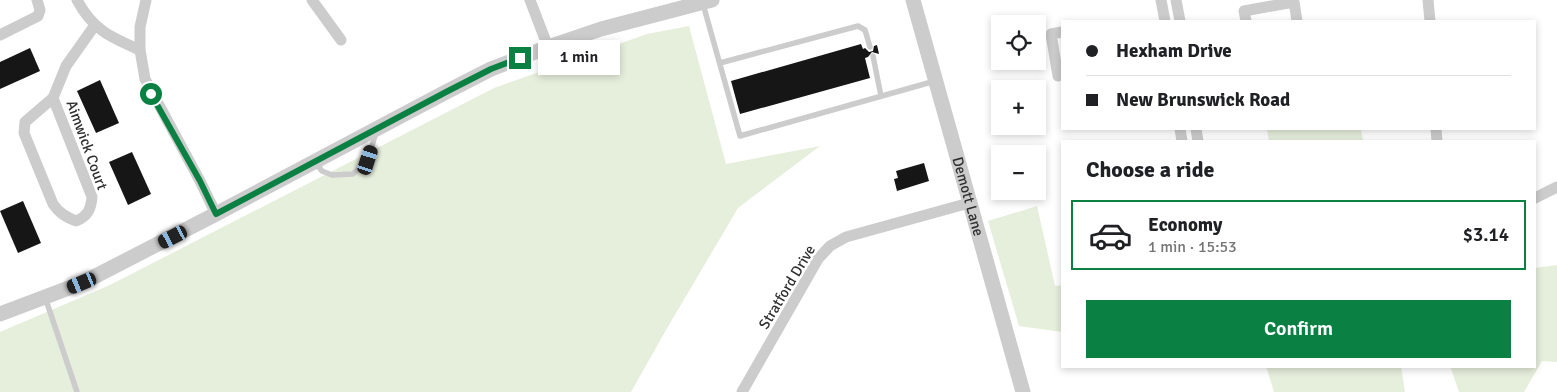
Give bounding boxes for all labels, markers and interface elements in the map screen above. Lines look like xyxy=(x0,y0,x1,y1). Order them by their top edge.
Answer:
map controls xyxy=(991,15,1046,200)
button: locate xyxy=(991,15,1046,70)
text: Hexham Drive xyxy=(1116,39,1232,63)
callout: 1 min xyxy=(538,40,620,76)
route end xyxy=(509,47,531,69)
text: 1 min xyxy=(560,47,598,67)
button: + xyxy=(991,80,1046,135)
route start xyxy=(140,83,162,105)
text: New Brunswick Road xyxy=(1116,88,1290,112)
street label: Aimwick Court xyxy=(62,98,112,192)
car xyxy=(356,143,379,177)
button: − xyxy=(991,145,1046,200)
street label: Demott Lane xyxy=(948,155,988,238)
text: Choose a ride xyxy=(1086,156,1214,183)
icon: car xyxy=(1088,213,1133,258)
text: Economy xyxy=(1148,213,1222,237)
text: $3.14 xyxy=(1463,223,1509,247)
car xyxy=(156,224,189,250)
text: 1 min · 15:53 xyxy=(1148,237,1237,257)
street label: Stratford Drive xyxy=(755,242,819,332)
car xyxy=(65,270,98,296)
button: Confirm xyxy=(1086,300,1511,358)

